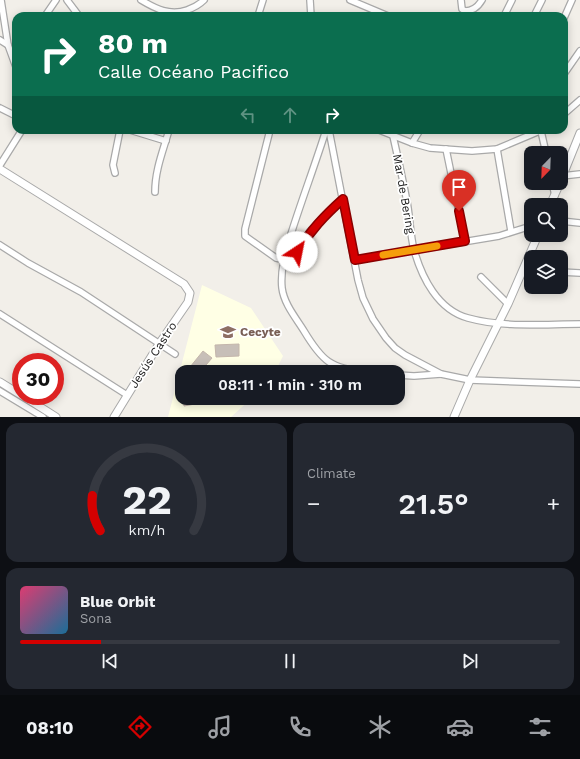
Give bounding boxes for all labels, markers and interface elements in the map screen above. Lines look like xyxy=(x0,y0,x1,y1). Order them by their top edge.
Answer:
text: 80 m xyxy=(98,27,168,60)
icon: right xyxy=(32,28,84,80)
text: Calle Océano Pacifico xyxy=(98,61,289,82)
icon: left xyxy=(237,104,259,126)
icon: ahead xyxy=(279,104,301,126)
icon: right xyxy=(321,104,343,126)
north arrow xyxy=(524,146,568,190)
map controls xyxy=(524,146,568,294)
street label: Mar de Bering xyxy=(390,153,418,236)
pin xyxy=(442,170,476,211)
icon: arrive xyxy=(448,176,470,198)
button: search xyxy=(524,198,568,242)
position arrow xyxy=(276,231,318,273)
button: layers xyxy=(524,250,568,294)
street label: Jesús Castro xyxy=(126,319,180,391)
school or university icon: Cecyte xyxy=(219,323,237,341)
place label: Cecyte xyxy=(240,325,281,339)
speed limit sign: 30 xyxy=(12,353,64,405)
text: 08:11 · 1 min · 310 m xyxy=(218,376,362,394)
text: Climate xyxy=(307,466,356,481)
text: 22 xyxy=(122,474,171,523)
text: 21.5° xyxy=(398,486,469,521)
text: − xyxy=(307,491,320,516)
text: + xyxy=(547,491,560,516)
text: km/h xyxy=(128,521,165,537)
text: Blue Orbit xyxy=(80,593,155,611)
text: Sona xyxy=(80,611,112,626)
icon: previous xyxy=(99,650,121,672)
icon: pause xyxy=(279,650,301,672)
icon: next xyxy=(459,650,481,672)
icon: directions xyxy=(126,713,154,741)
icon: music xyxy=(206,713,234,741)
icon: phone xyxy=(286,713,314,741)
icon: climate xyxy=(366,713,394,741)
icon: car xyxy=(446,713,474,741)
icon: filters xyxy=(526,713,554,741)
text: 08:10 xyxy=(26,717,74,738)

